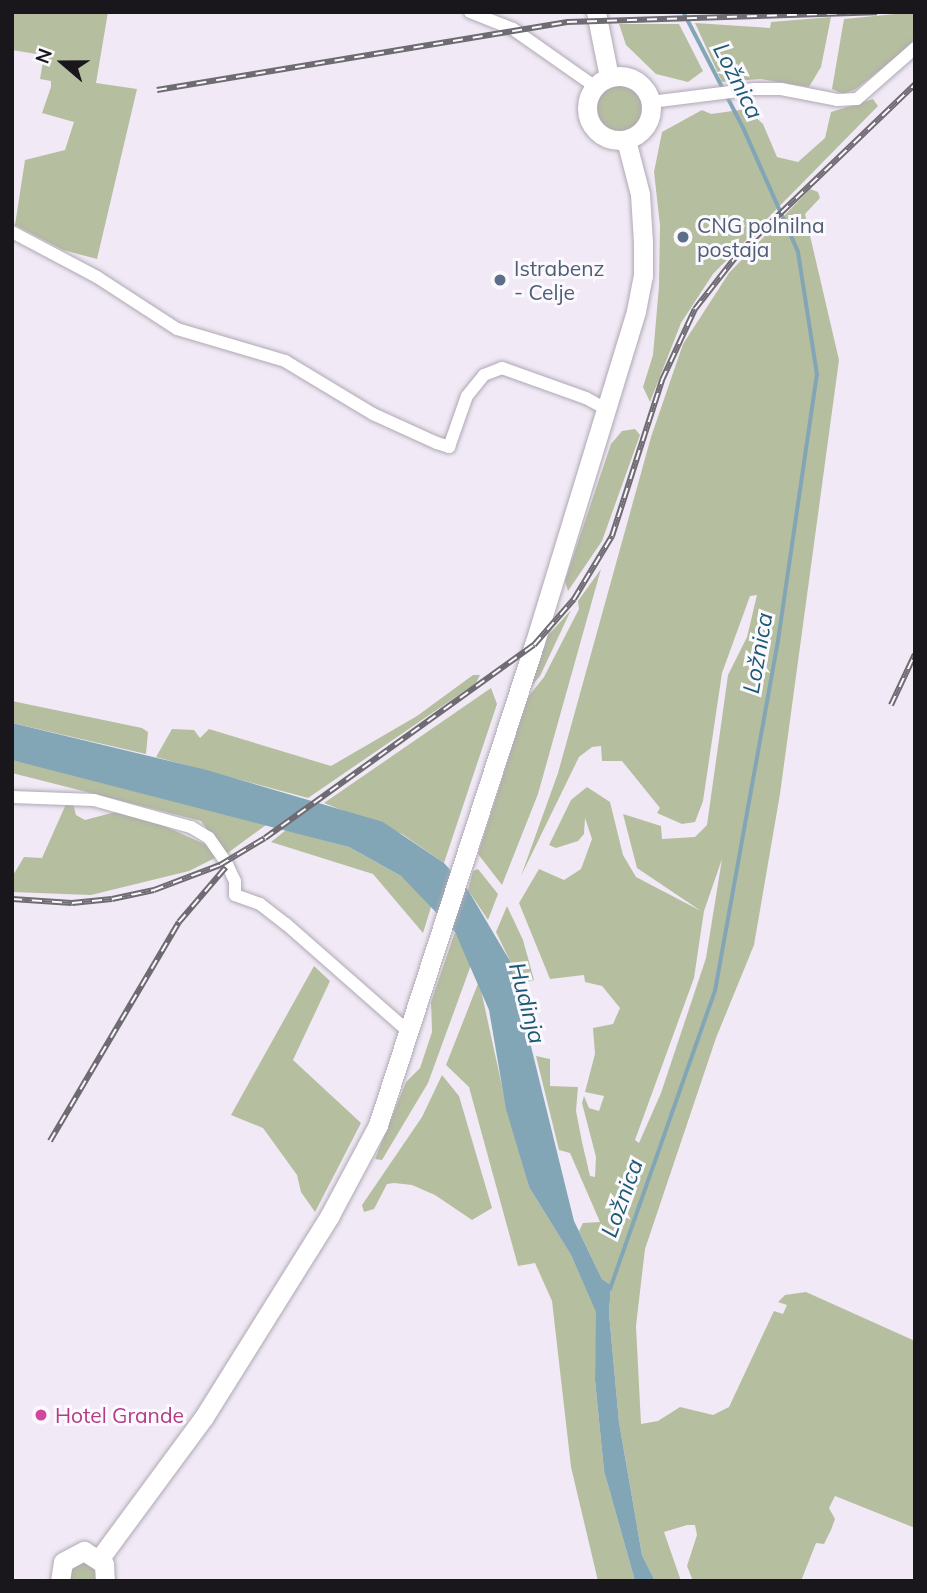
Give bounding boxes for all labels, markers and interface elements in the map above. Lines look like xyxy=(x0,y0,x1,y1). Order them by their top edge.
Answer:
north arrow xyxy=(28,28,98,98)
water label: Ložnica xyxy=(707,38,769,124)
text: N xyxy=(30,45,57,67)
place label: CNG polnilna postaja xyxy=(697,212,825,262)
marker: CNG polnilna postaja xyxy=(675,229,691,245)
place label: Istrabenz - Celje xyxy=(514,255,604,305)
marker: Istrabenz - Celje xyxy=(492,272,508,288)
water label: Ložnica xyxy=(737,611,779,695)
water label: Hudinja xyxy=(503,959,551,1047)
water label: Ložnica xyxy=(595,1155,649,1241)
place label: Hotel Grande xyxy=(55,1402,184,1428)
marker: Hotel Grande xyxy=(33,1407,49,1423)

